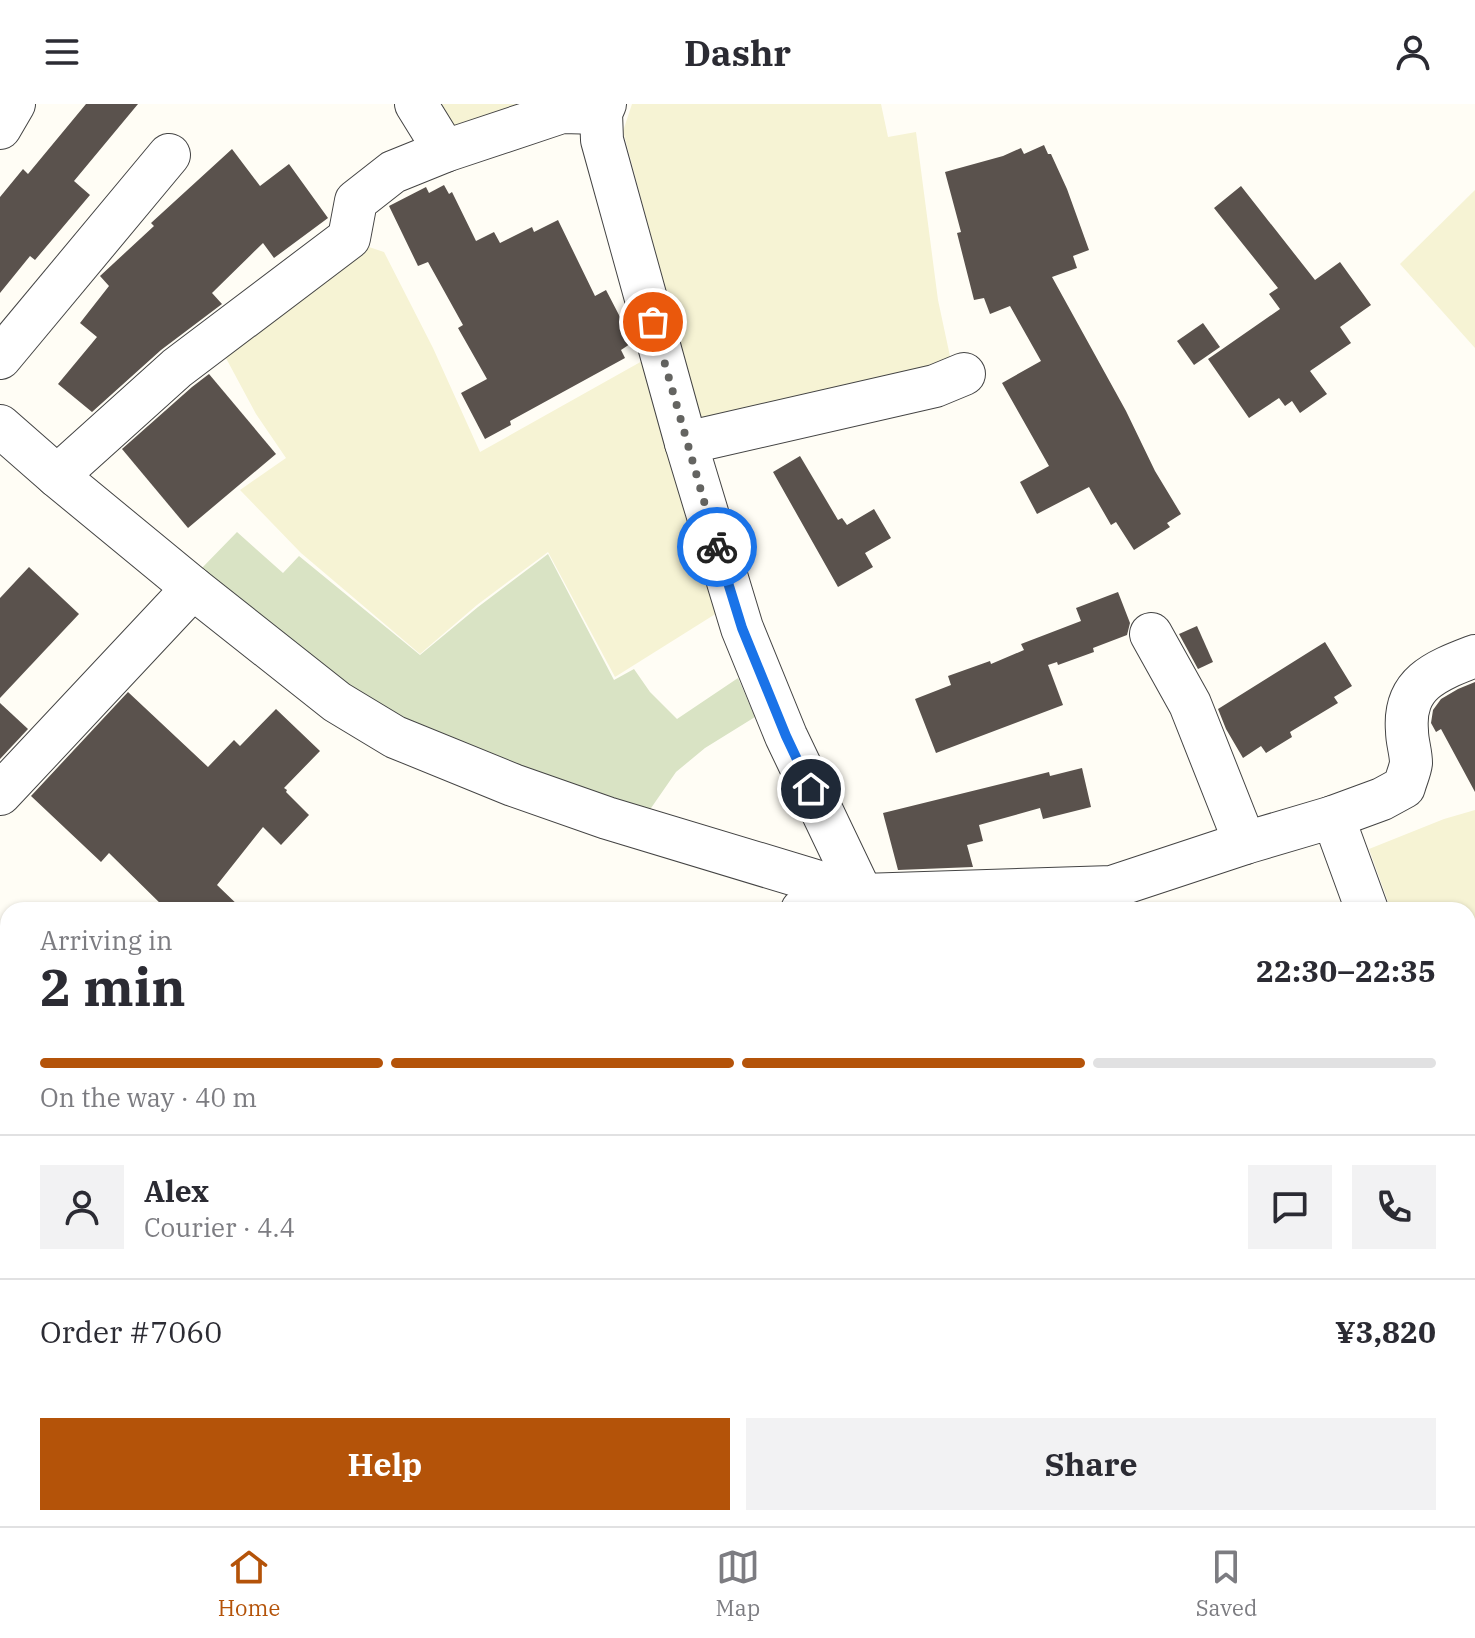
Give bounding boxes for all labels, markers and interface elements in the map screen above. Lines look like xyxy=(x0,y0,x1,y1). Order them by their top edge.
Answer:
text: Dashr xyxy=(684,29,791,76)
icon: menu xyxy=(40,30,84,74)
icon: person xyxy=(1391,30,1435,74)
pin xyxy=(619,288,687,356)
icon: bag xyxy=(631,300,675,344)
courier xyxy=(677,507,757,587)
icon: bike xyxy=(695,525,739,569)
pin xyxy=(777,755,845,823)
icon: home xyxy=(789,767,833,811)
text: Arriving in xyxy=(40,923,173,957)
text: 22:30–22:35 xyxy=(1256,951,1436,990)
text: 2 min xyxy=(40,953,186,1020)
text: On the way · 40 m xyxy=(40,1080,257,1114)
button: person xyxy=(40,1165,124,1249)
button: chat xyxy=(1248,1165,1332,1249)
button: phone xyxy=(1352,1165,1436,1249)
text: Alex xyxy=(144,1171,209,1210)
text: Courier · 4.4 xyxy=(144,1210,295,1244)
text: Order #7060 xyxy=(40,1312,222,1351)
text: ¥3,820 xyxy=(1335,1312,1436,1351)
button: Help xyxy=(40,1418,730,1510)
button: Share xyxy=(746,1418,1436,1510)
tab: Home xyxy=(218,1545,280,1622)
tab: Map xyxy=(716,1545,760,1622)
tab: Saved xyxy=(1196,1545,1257,1622)

